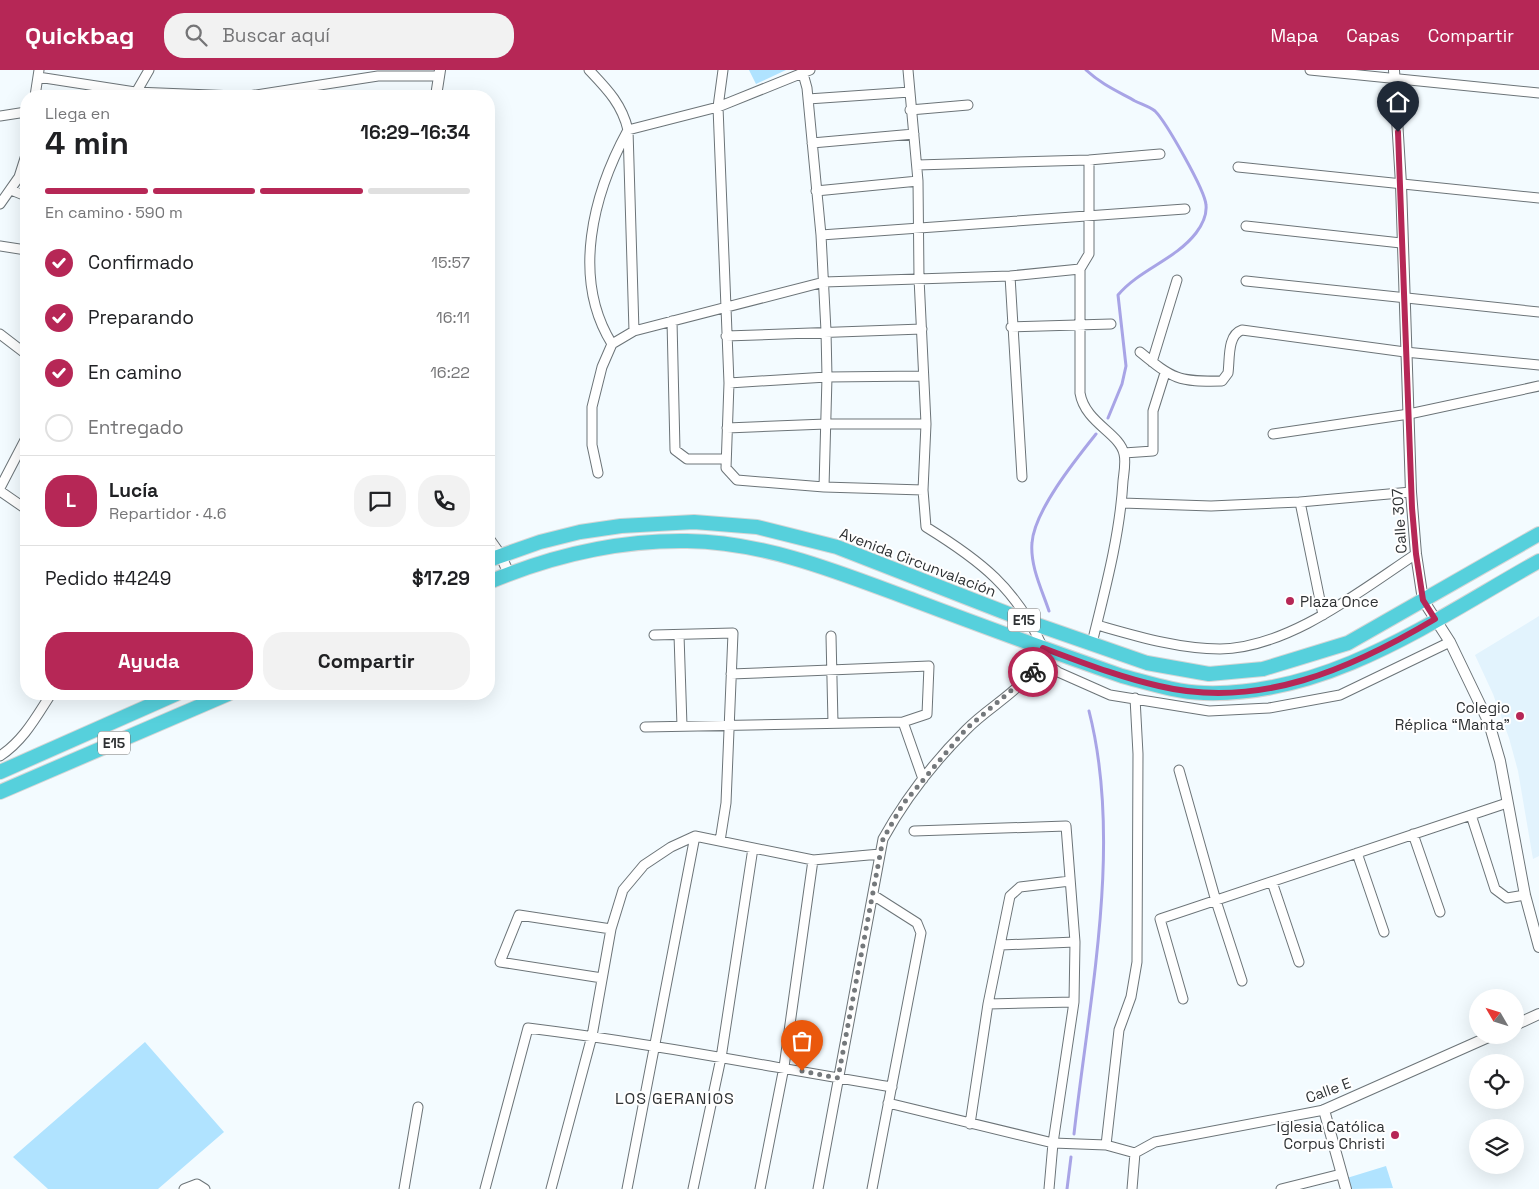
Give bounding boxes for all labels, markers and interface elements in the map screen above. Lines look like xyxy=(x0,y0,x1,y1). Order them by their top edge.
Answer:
search box xyxy=(164,13,514,58)
text: Quickbag xyxy=(25,20,134,51)
icon: search xyxy=(182,21,210,49)
text: Buscar aquí xyxy=(222,23,330,48)
text: Mapa xyxy=(1270,24,1318,47)
text: Capas xyxy=(1346,24,1400,47)
text: Compartir xyxy=(1428,24,1514,47)
pin xyxy=(1377,81,1419,132)
icon: home xyxy=(1384,88,1412,116)
text: Llega en xyxy=(45,103,110,124)
text: 16:29–16:34 xyxy=(360,120,470,145)
text: 4 min xyxy=(45,123,129,163)
text: En camino · 590 m xyxy=(45,202,183,223)
icon: check xyxy=(45,249,73,277)
text: Confirmado xyxy=(88,250,194,275)
text: 15:57 xyxy=(431,252,470,273)
icon: check xyxy=(45,304,73,332)
text: Preparando xyxy=(88,305,194,330)
text: 16:11 xyxy=(436,307,470,328)
icon: check xyxy=(45,359,73,387)
text: En camino xyxy=(88,360,182,385)
text: 16:22 xyxy=(430,362,470,383)
text: Entregado xyxy=(88,415,184,440)
button: chat xyxy=(354,475,406,527)
button: phone xyxy=(418,475,470,527)
text: Lucía xyxy=(109,478,158,503)
text: L xyxy=(66,488,76,513)
street label: Calle 307 xyxy=(1387,488,1411,554)
text: Repartidor · 4.6 xyxy=(109,503,227,524)
street label: Avenida Circunvalación xyxy=(837,523,999,601)
text: Pedido #4249 xyxy=(45,566,171,591)
text: $17.29 xyxy=(412,566,470,591)
place label: Plaza Once xyxy=(1300,592,1379,611)
marker: Plaza Once xyxy=(1284,595,1296,607)
road number: E15 xyxy=(1008,608,1040,632)
button: Ayuda xyxy=(45,632,253,690)
button: Compartir xyxy=(263,632,470,690)
courier xyxy=(1008,647,1058,697)
icon: bike xyxy=(1019,658,1047,686)
place label: Colegio Réplica “Manta” xyxy=(1395,698,1510,734)
marker: Colegio Réplica “Manta” xyxy=(1514,710,1526,722)
road number: E15 xyxy=(98,731,130,754)
north arrow xyxy=(1469,989,1524,1044)
map controls xyxy=(1469,989,1524,1174)
pin xyxy=(781,1020,823,1071)
icon: bag xyxy=(788,1027,816,1055)
button: locate xyxy=(1469,1054,1524,1109)
street label: Calle E xyxy=(1303,1073,1353,1107)
district label: LOS GERANIOS xyxy=(615,1088,735,1109)
place label: Iglesia Católica Corpus Christi xyxy=(1276,1117,1385,1153)
button: layers xyxy=(1469,1119,1524,1174)
marker: Iglesia Católica Corpus Christi xyxy=(1389,1129,1401,1141)

